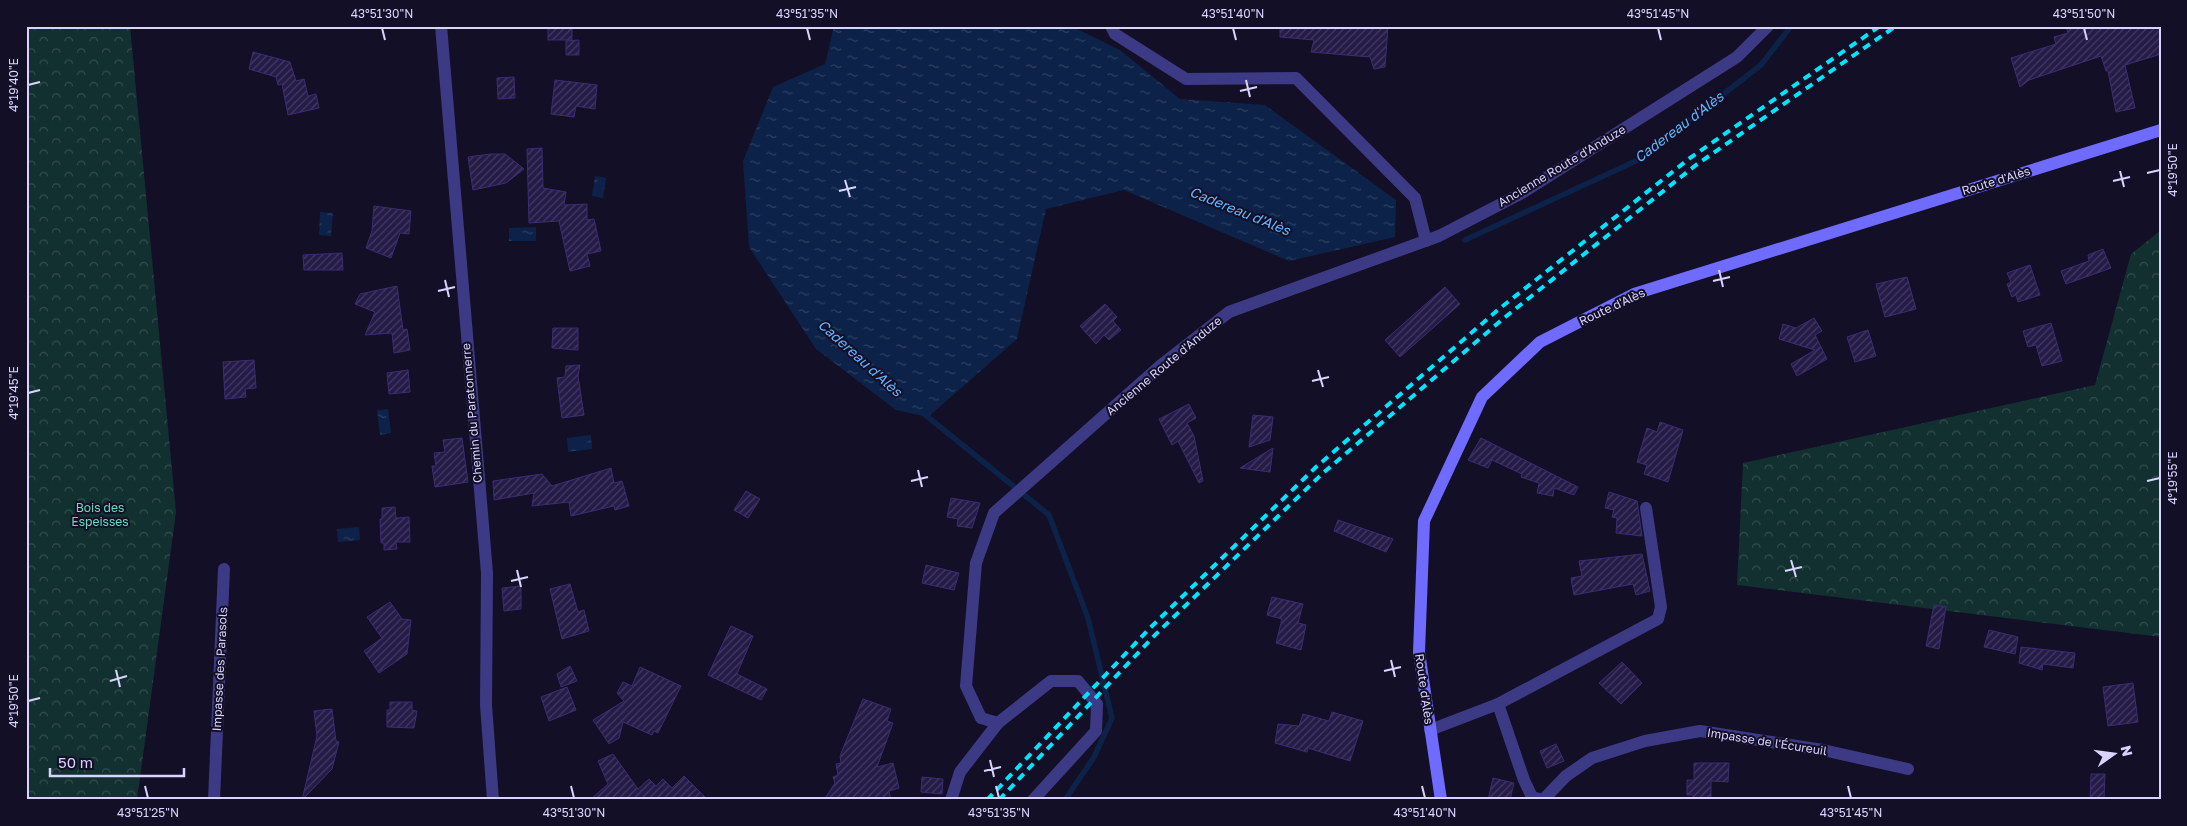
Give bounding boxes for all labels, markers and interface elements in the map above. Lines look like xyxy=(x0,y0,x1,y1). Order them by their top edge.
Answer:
text: 43°51'30"N xyxy=(351,6,413,21)
text: 43°51'35"N xyxy=(776,6,838,21)
text: 43°51'40"N xyxy=(1201,6,1265,21)
text: 43°51'45"N xyxy=(1627,6,1689,21)
text: 43°51'50"N xyxy=(2053,6,2115,21)
text: 4°19'40"E xyxy=(6,58,21,112)
water label: Cadereau d'Alès xyxy=(1631,87,1727,166)
street label: Ancienne Route d'Anduze xyxy=(1495,121,1628,210)
text: 4°19'50"E xyxy=(2165,143,2180,197)
street label: Route d'Alès xyxy=(1960,163,2032,198)
water label: Cadereau d'Alès xyxy=(1187,183,1294,239)
street label: Route d'Alès xyxy=(1576,285,1647,328)
street label: Ancienne Route d'Anduze xyxy=(1103,313,1225,418)
water label: Cadereau d'Alès xyxy=(815,316,906,400)
street label: Chemin du Paratonnerre xyxy=(458,343,485,483)
text: 4°19'45"E xyxy=(6,366,21,420)
text: 4°19'55"E xyxy=(2165,451,2180,505)
park label: Bois des Espeisses xyxy=(71,500,129,529)
street label: Impasse des Parasols xyxy=(209,606,230,732)
street label: Route d'Alès xyxy=(1412,653,1437,725)
text: 4°19'50"E xyxy=(6,674,21,728)
street label: Impasse de l'Écureuil xyxy=(1706,725,1828,758)
north arrow xyxy=(2090,728,2140,778)
text: N xyxy=(2118,744,2137,758)
scale bar xyxy=(50,746,184,778)
text: 50 m xyxy=(58,753,93,771)
text: 43°51'25"N xyxy=(117,805,179,820)
text: 43°51'30"N xyxy=(543,805,605,820)
text: 43°51'35"N xyxy=(968,805,1030,820)
text: 43°51'40"N xyxy=(1393,805,1457,820)
text: 43°51'45"N xyxy=(1820,805,1882,820)

